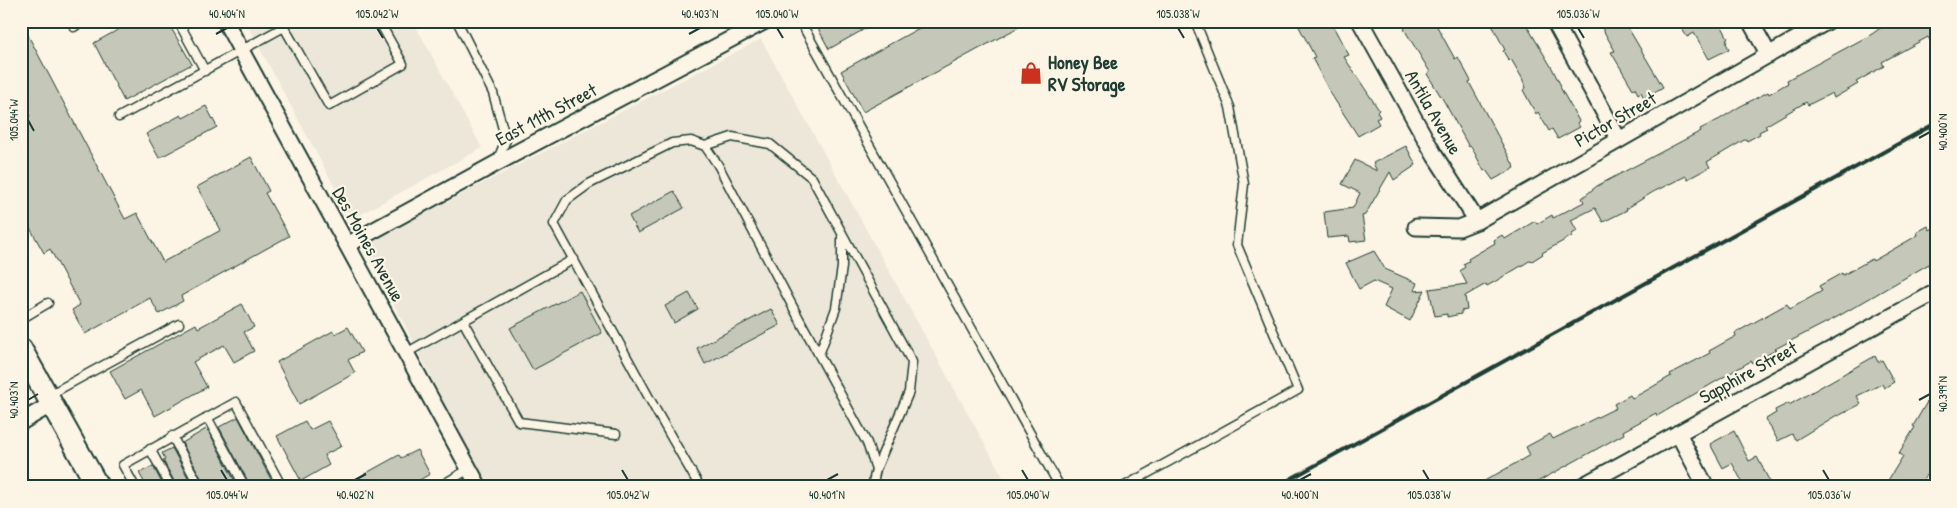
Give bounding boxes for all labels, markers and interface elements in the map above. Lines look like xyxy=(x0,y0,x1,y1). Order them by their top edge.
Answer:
text: 40.404°N xyxy=(209,5,245,22)
text: 105.042°W xyxy=(355,5,399,22)
text: 40.403°N xyxy=(682,5,718,22)
text: 105.040°W xyxy=(756,5,799,22)
text: 105.038°W xyxy=(1156,5,1200,22)
text: 105.036°W xyxy=(1556,5,1600,22)
place label: Honey Bee RV Storage xyxy=(1048,49,1126,98)
shop icon: Honey Bee RV Storage xyxy=(1018,60,1044,86)
street label: Antila Avenue xyxy=(1399,65,1469,159)
street label: East 11th Street xyxy=(491,76,602,152)
street label: Pictor Street xyxy=(1569,85,1661,153)
text: 105.044°W xyxy=(5,98,22,141)
text: 40.400°N xyxy=(1934,114,1951,150)
street label: Des Moines Avenue xyxy=(327,182,411,306)
street label: Sapphire Street xyxy=(1694,334,1802,410)
text: 40.399°N xyxy=(1934,376,1951,412)
text: 40.403°N xyxy=(5,382,22,418)
text: 105.044°W xyxy=(206,486,249,503)
text: 40.402°N xyxy=(336,486,374,503)
text: 105.042°W xyxy=(606,486,650,503)
text: 40.401°N xyxy=(809,486,845,503)
text: 105.040°W xyxy=(1007,486,1050,503)
text: 40.400°N xyxy=(1282,486,1318,503)
text: 105.038°W xyxy=(1407,486,1451,503)
text: 105.036°W xyxy=(1807,486,1851,503)

